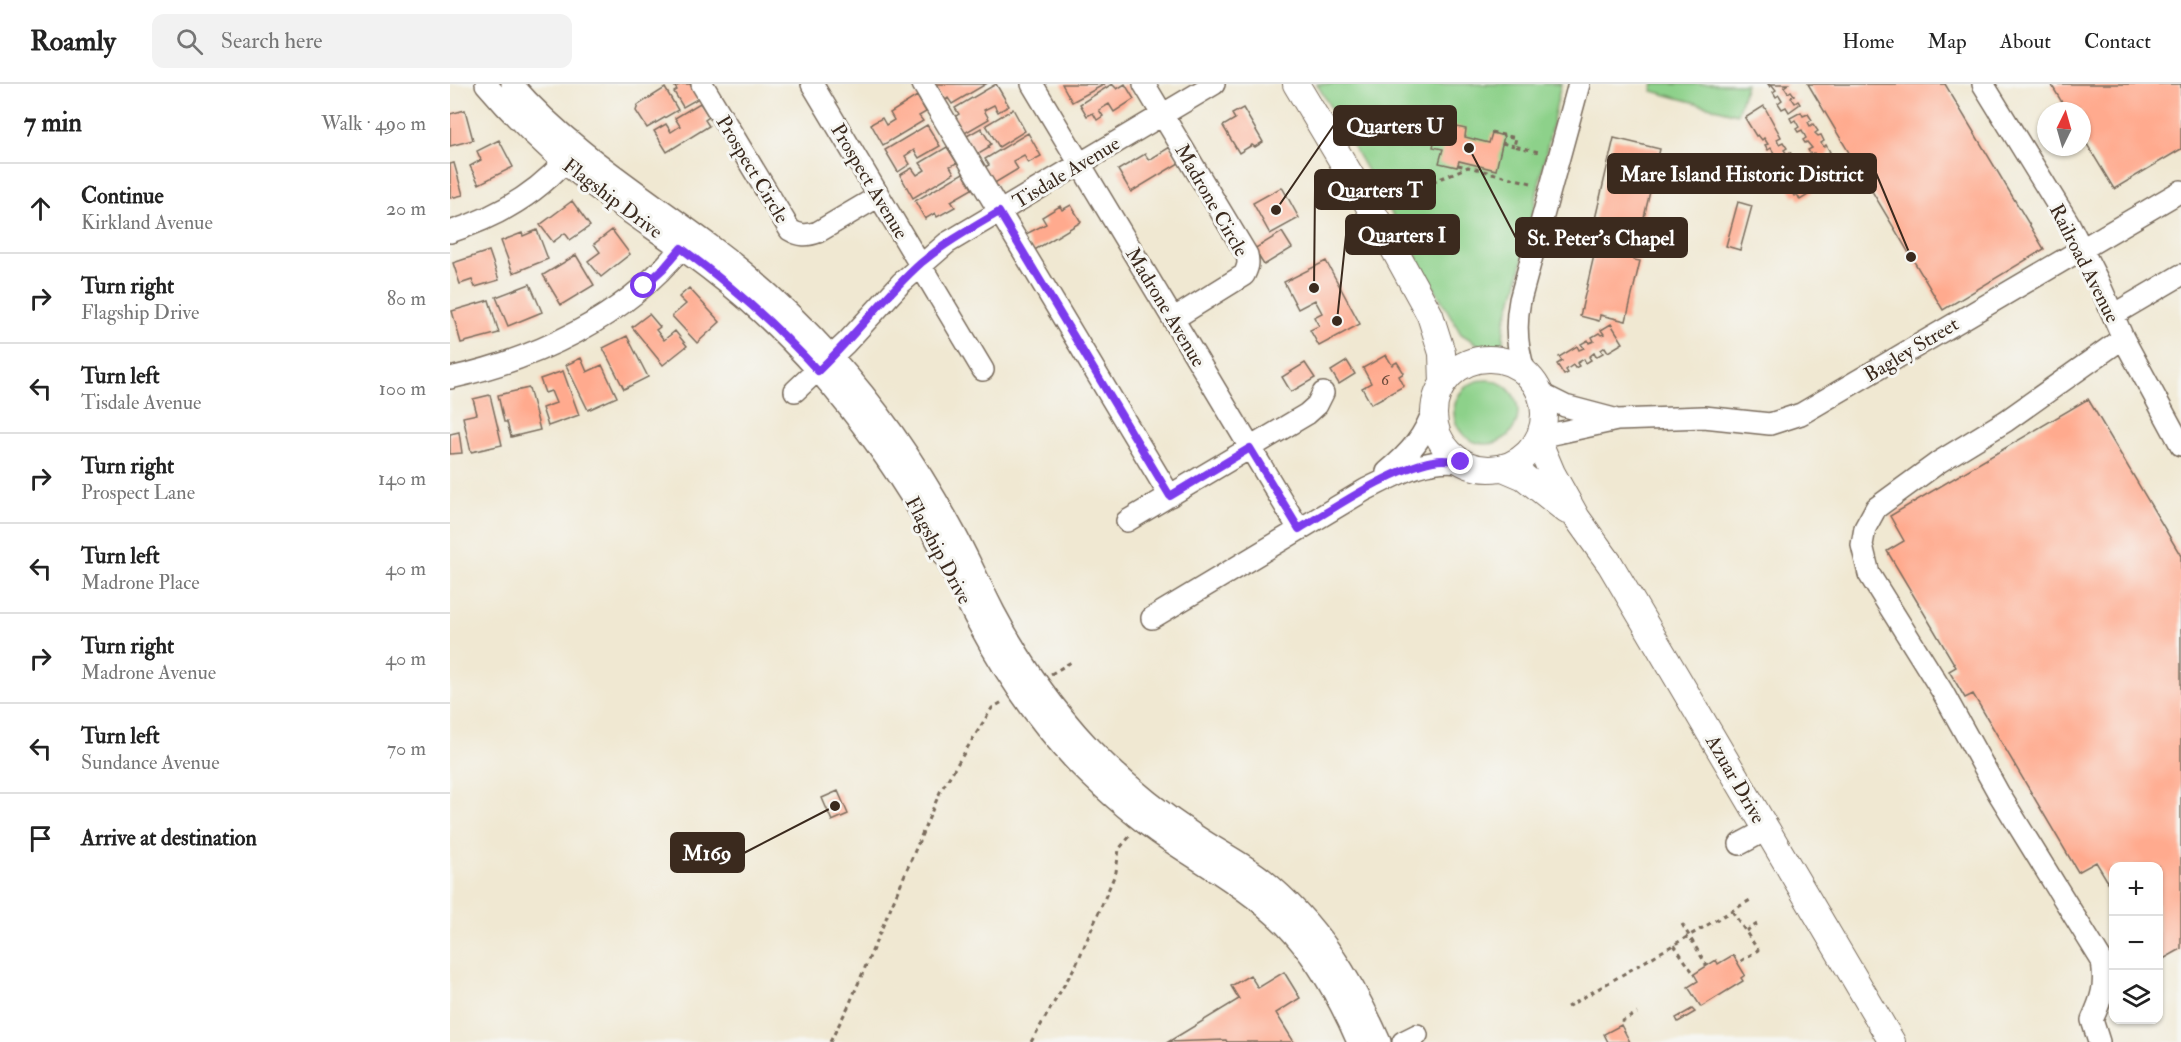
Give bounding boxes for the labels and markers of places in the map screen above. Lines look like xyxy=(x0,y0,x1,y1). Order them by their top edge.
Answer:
callout: Quarters U xyxy=(1334,106,1456,145)
callout: Mare Island Historic District xyxy=(1608,154,1876,193)
callout: Quarters T xyxy=(1315,170,1435,209)
callout: Quarters I xyxy=(1346,215,1459,254)
callout: St. Peter's Chapel xyxy=(1516,218,1687,257)
callout: M169 xyxy=(671,833,744,872)

